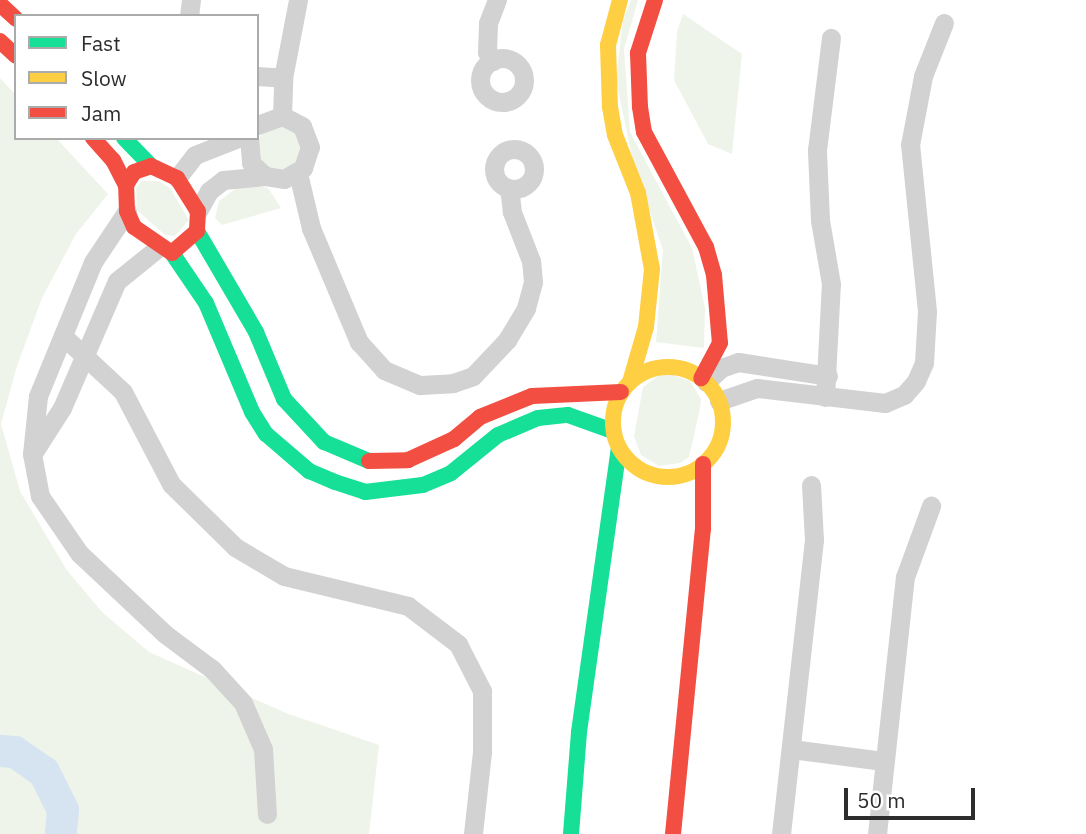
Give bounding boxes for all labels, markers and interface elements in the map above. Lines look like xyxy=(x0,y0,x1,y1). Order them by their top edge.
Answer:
legend xyxy=(14,14,259,140)
text: Fast xyxy=(81,29,121,57)
text: Slow xyxy=(81,64,127,92)
text: Jam xyxy=(81,99,121,127)
scale bar xyxy=(848,774,979,818)
text: 50 m xyxy=(857,786,906,814)

